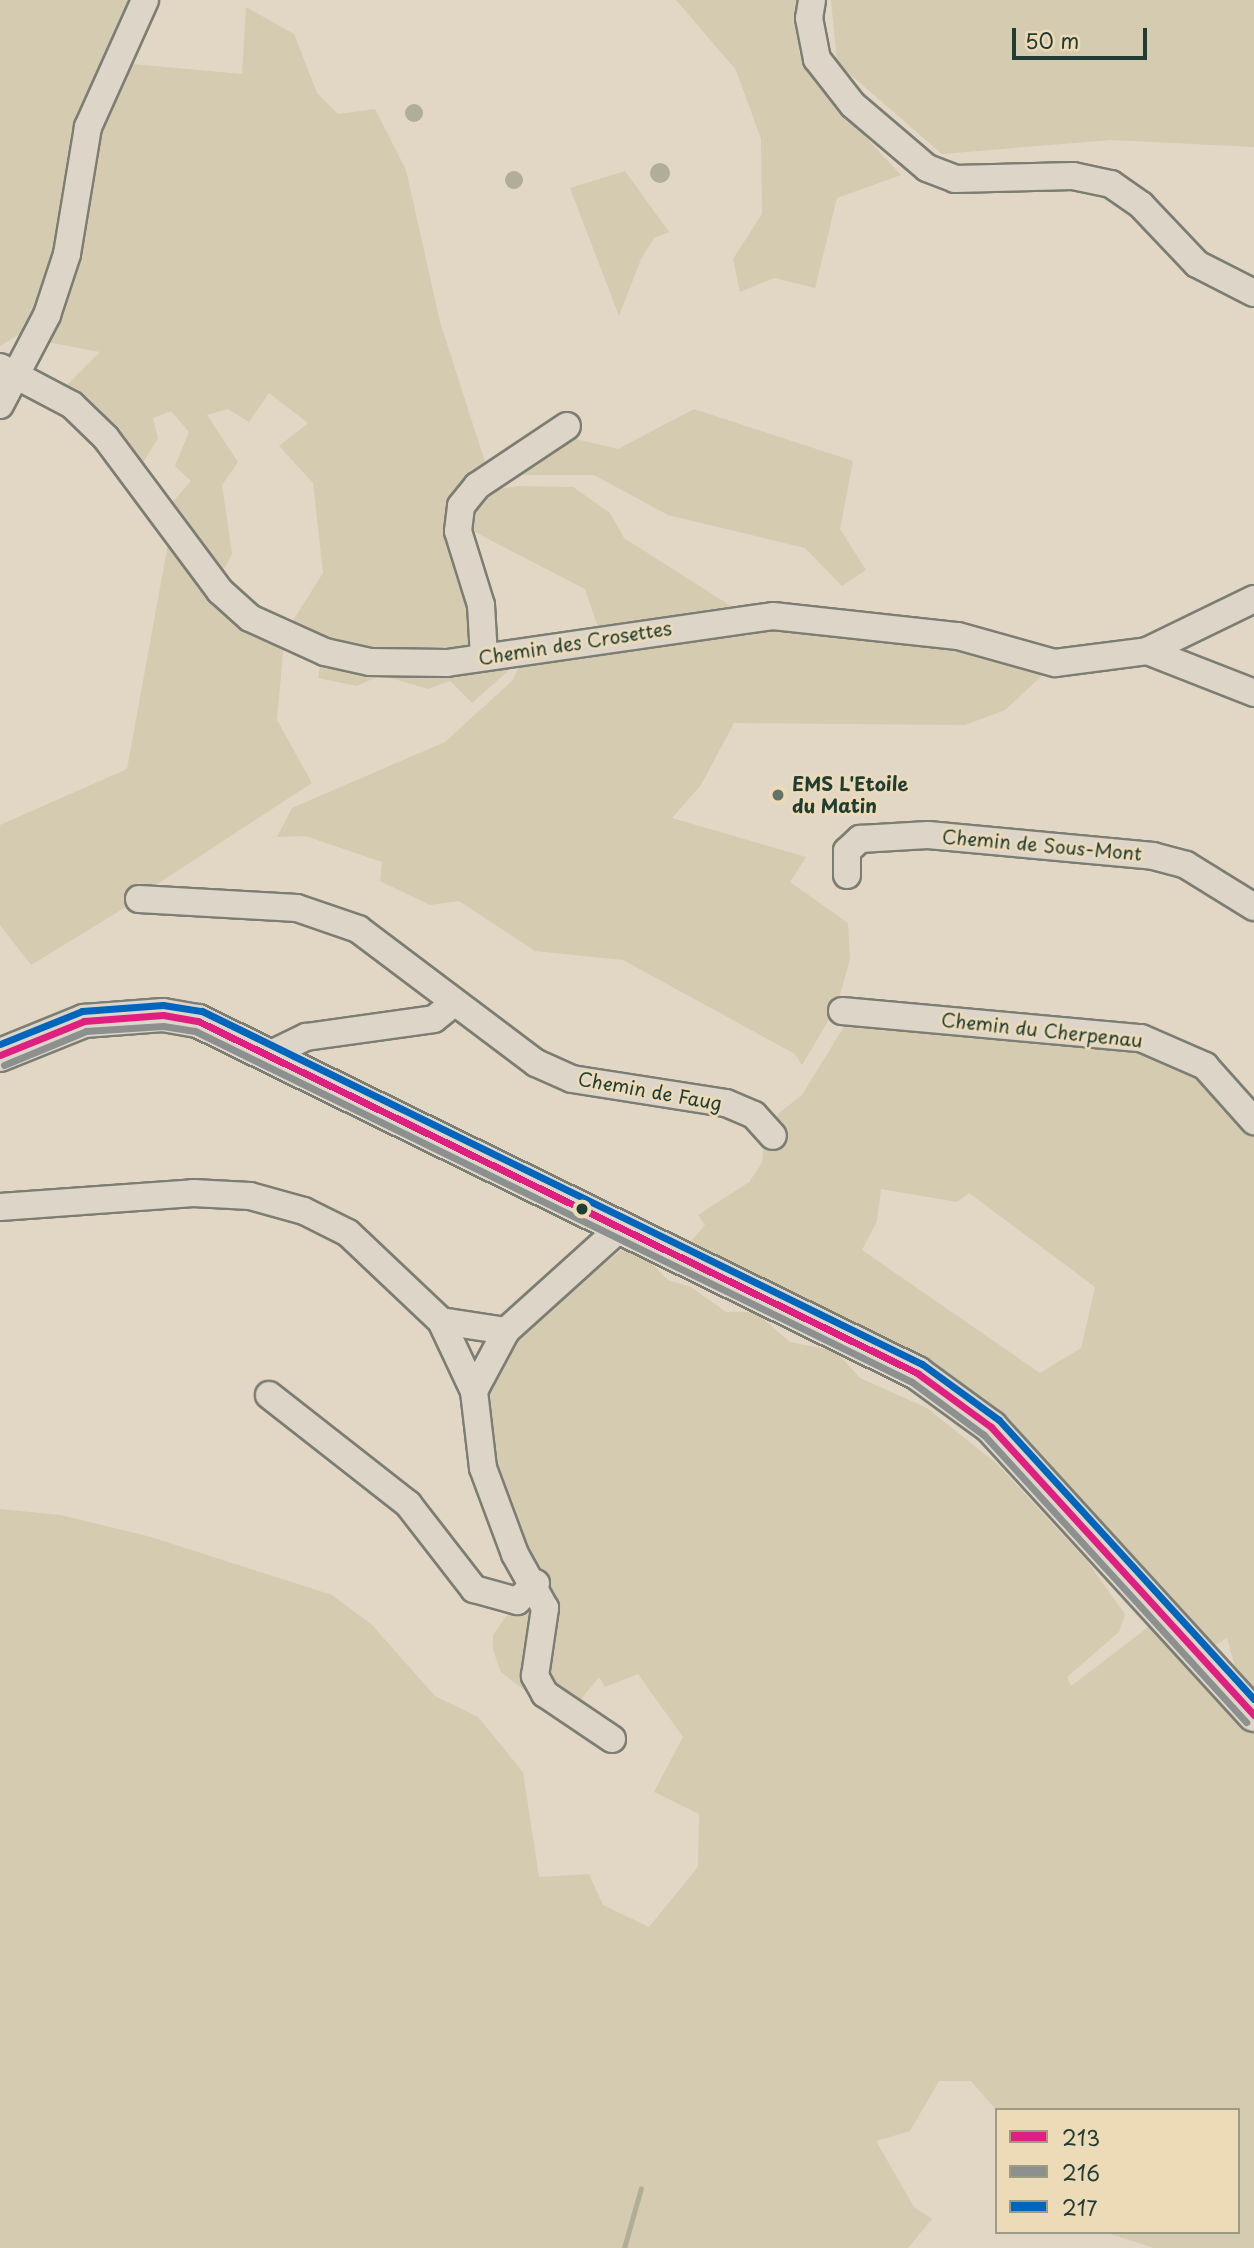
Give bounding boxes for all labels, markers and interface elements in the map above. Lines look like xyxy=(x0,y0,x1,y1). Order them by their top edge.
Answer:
scale bar xyxy=(1016,14,1151,58)
text: 50 m xyxy=(1025,24,1079,56)
street label: Chemin des Crosettes xyxy=(476,616,674,670)
place label: EMS L'Etoile du Matin xyxy=(792,773,909,817)
marker: EMS L'Etoile du Matin xyxy=(770,787,786,803)
street label: Chemin de Sous-Mont xyxy=(941,825,1143,865)
street label: Chemin du Cherpenau xyxy=(940,1008,1144,1052)
street label: Chemin de Faug xyxy=(576,1067,724,1115)
unlabelled marker xyxy=(575,1202,589,1216)
legend xyxy=(995,2108,1240,2234)
text: 213 xyxy=(1062,2121,1100,2153)
text: 216 xyxy=(1062,2156,1100,2188)
text: 217 xyxy=(1062,2191,1098,2223)

